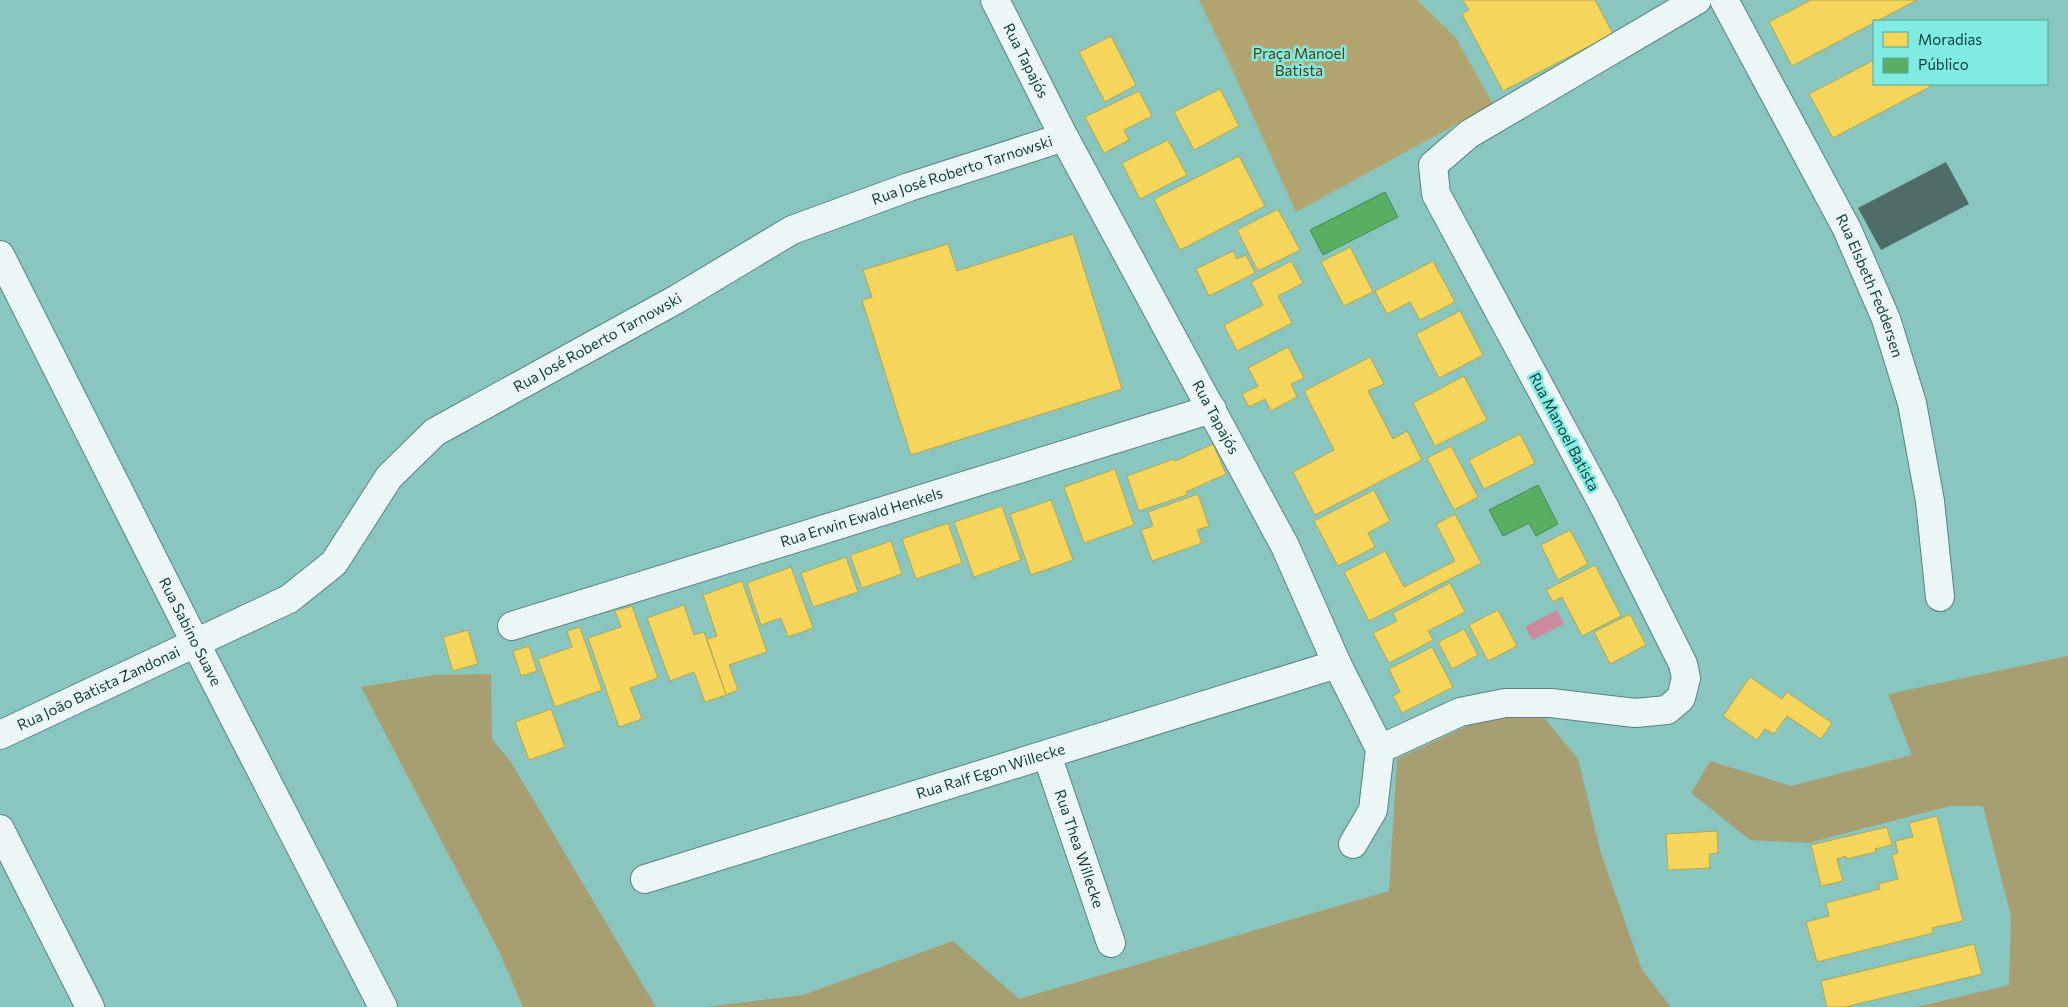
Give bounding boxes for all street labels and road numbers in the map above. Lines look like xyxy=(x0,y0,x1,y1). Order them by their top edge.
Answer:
street label: Rua Tapajós xyxy=(1000,20,1053,101)
street label: Rua José Roberto Tarnowski xyxy=(869,131,1055,208)
street label: Rua Elsbeth Feddersen xyxy=(1833,210,1907,359)
street label: Rua José Roberto Tarnowski xyxy=(510,288,685,395)
street label: Rua Manoel Batista xyxy=(1526,369,1604,494)
street label: Rua Tapajós xyxy=(1189,377,1244,457)
street label: Rua Erwin Ewald Henkels xyxy=(778,483,945,550)
street label: Rua Sabino Suave xyxy=(156,574,226,689)
street label: Rua João Batista Zandonai xyxy=(14,642,182,734)
street label: Rua Ralf Egon Willecke xyxy=(914,739,1067,802)
street label: Rua Thea Willecke xyxy=(1051,787,1108,910)

